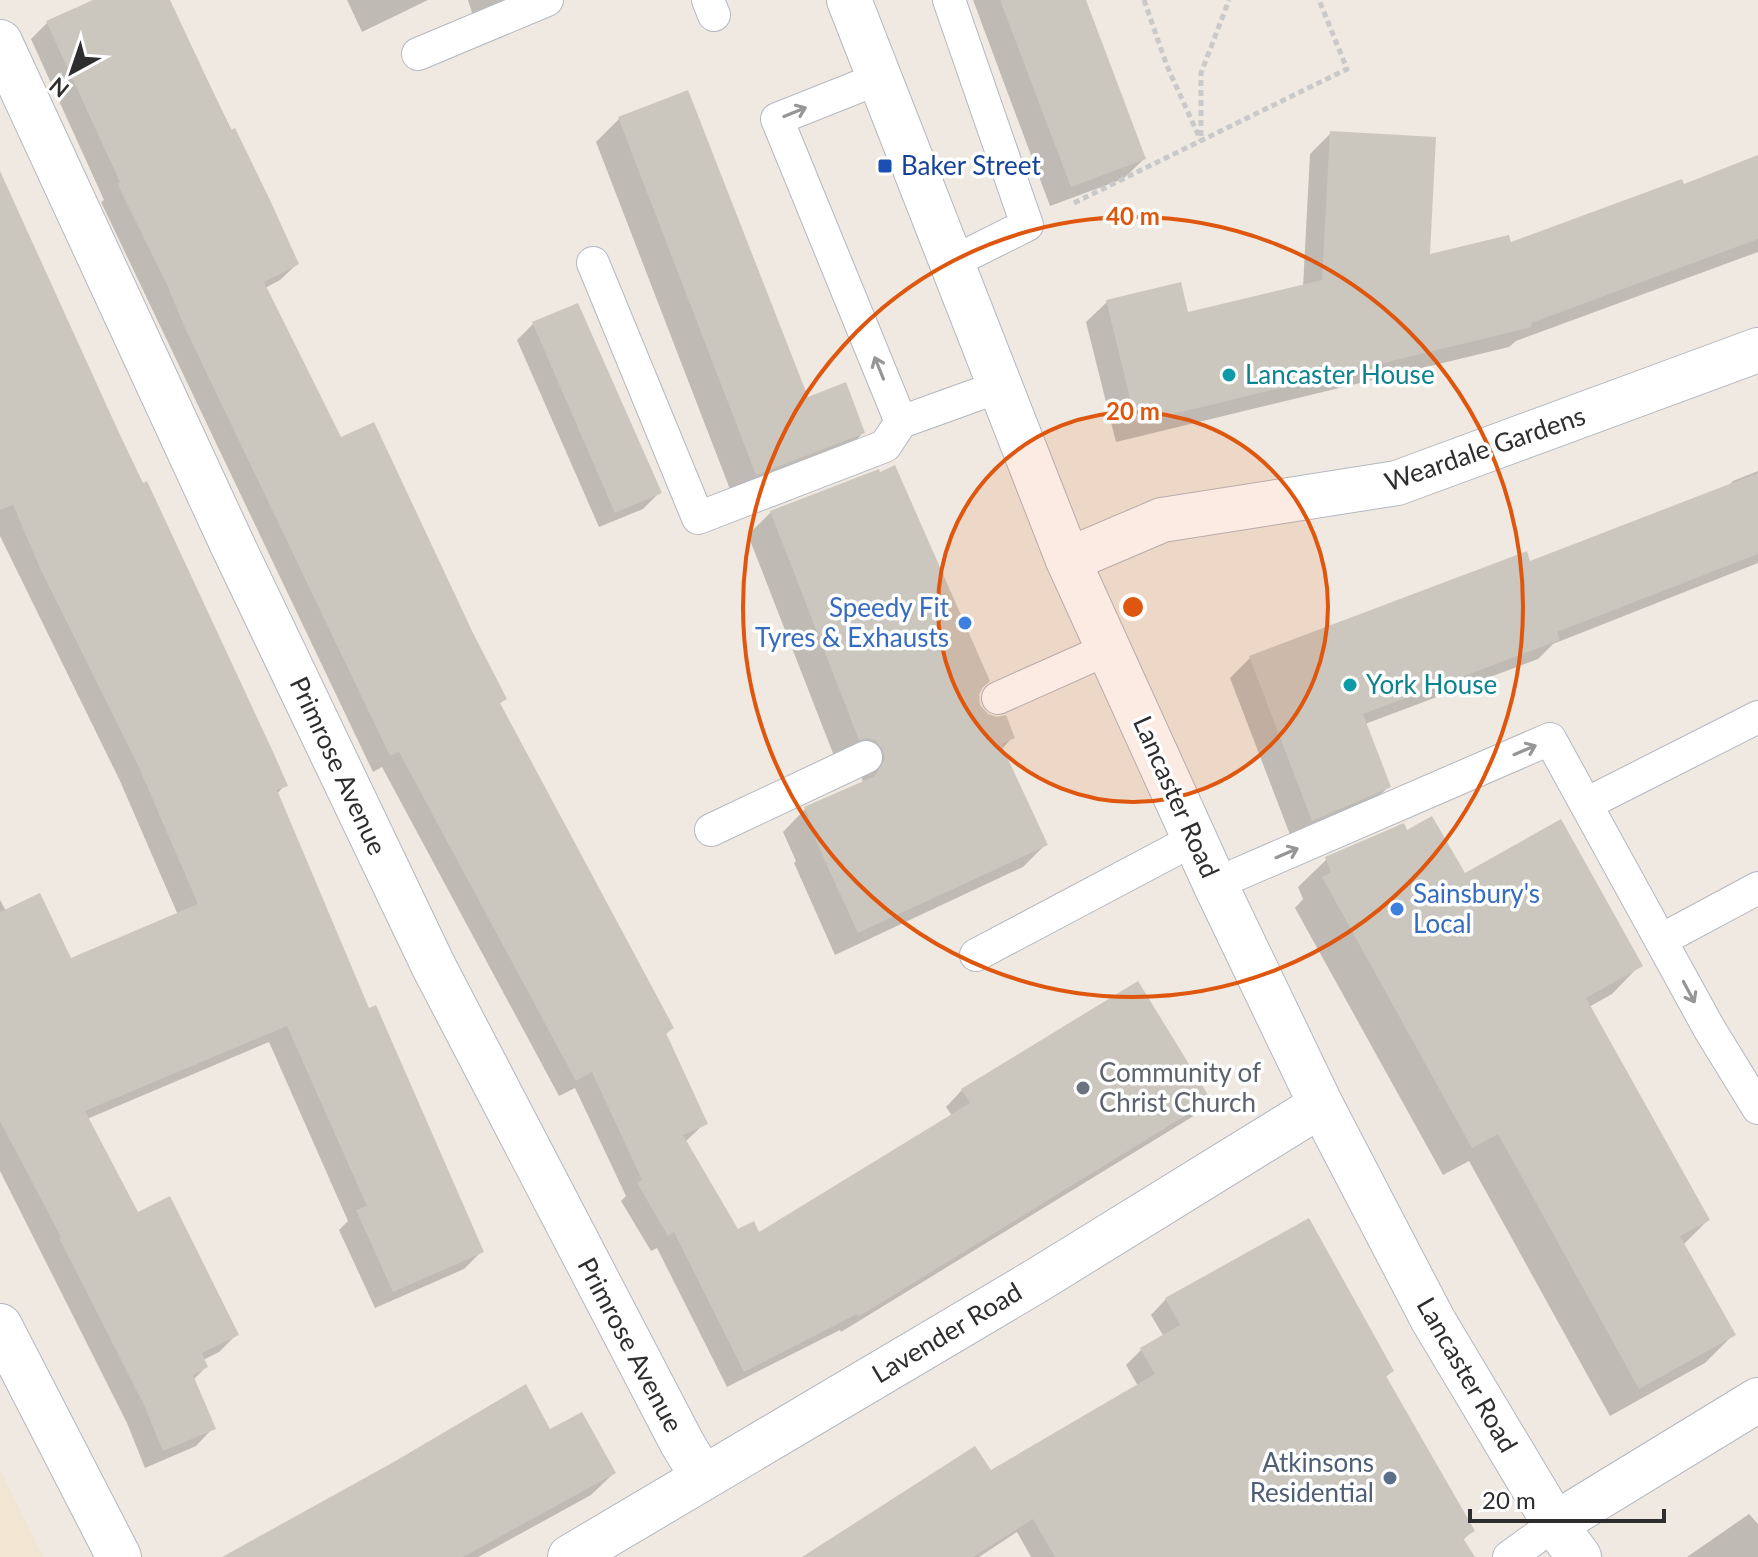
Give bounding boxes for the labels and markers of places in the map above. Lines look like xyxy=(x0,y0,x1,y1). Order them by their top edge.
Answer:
place label: Baker Street xyxy=(901,149,1041,181)
marker: Baker Street xyxy=(876,157,894,175)
place label: Lancaster House xyxy=(1245,358,1435,390)
marker: Lancaster House xyxy=(1220,366,1238,384)
place label: Speedy Fit Tyres & Exhausts xyxy=(755,591,950,653)
centre of rings xyxy=(1119,593,1147,621)
marker: Speedy Fit Tyres & Exhausts xyxy=(956,614,974,632)
place label: York House xyxy=(1366,668,1497,700)
marker: York House xyxy=(1341,676,1359,694)
place label: Sainsbury's Local xyxy=(1413,877,1540,939)
marker: Sainsbury's Local xyxy=(1388,900,1406,918)
place label: Community of Christ Church xyxy=(1099,1056,1261,1118)
marker: Community of Christ Church xyxy=(1074,1079,1092,1097)
place label: Atkinsons Residential xyxy=(1250,1446,1374,1508)
marker: Atkinsons Residential xyxy=(1381,1469,1399,1487)

